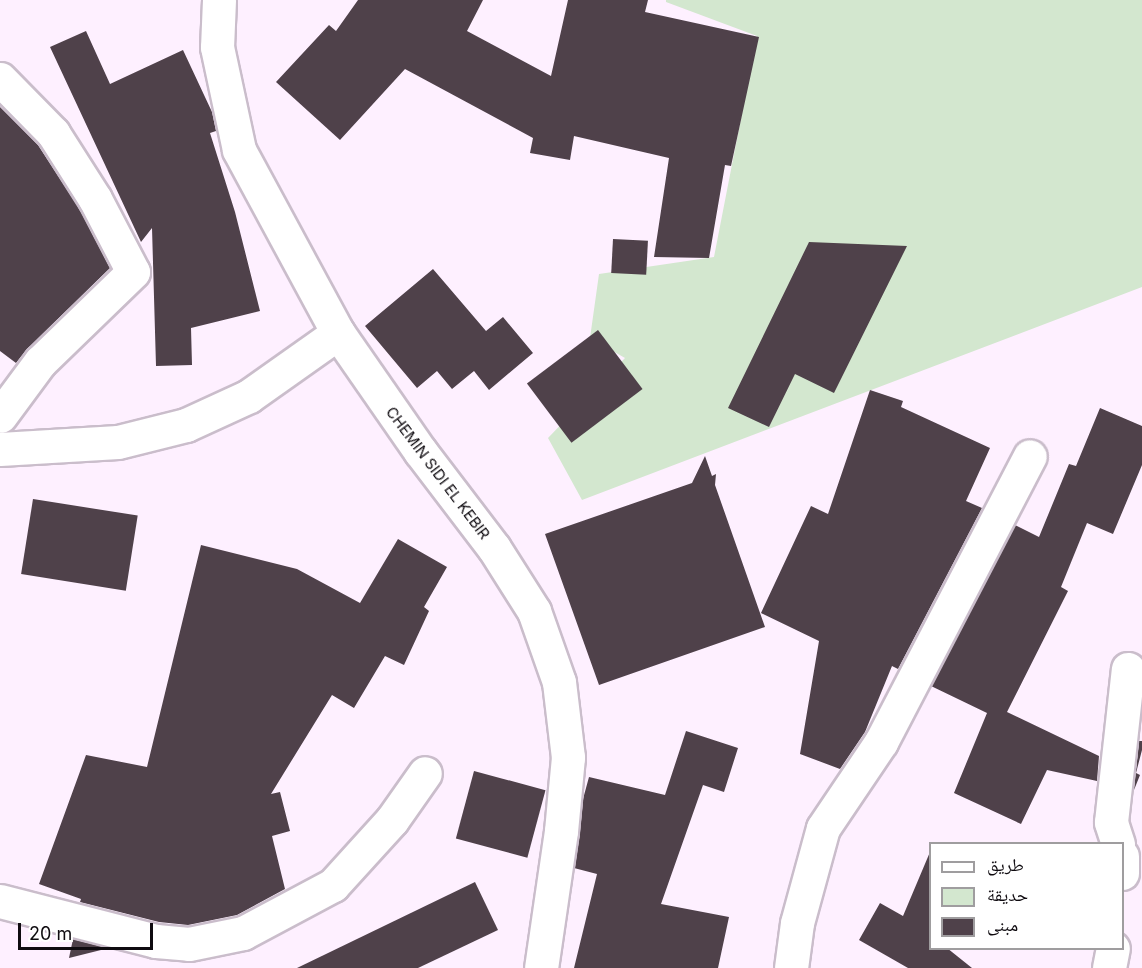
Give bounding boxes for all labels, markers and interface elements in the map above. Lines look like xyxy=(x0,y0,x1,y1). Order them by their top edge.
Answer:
street label: CHEMIN SIDI EL KEBIR xyxy=(382,403,494,543)
legend xyxy=(929,842,1124,950)
text: طريق xyxy=(987,854,1024,875)
text: حديقة xyxy=(987,884,1028,905)
scale bar xyxy=(21,911,156,949)
text: مبنى xyxy=(987,914,1018,935)
text: 20 m xyxy=(29,923,72,944)

